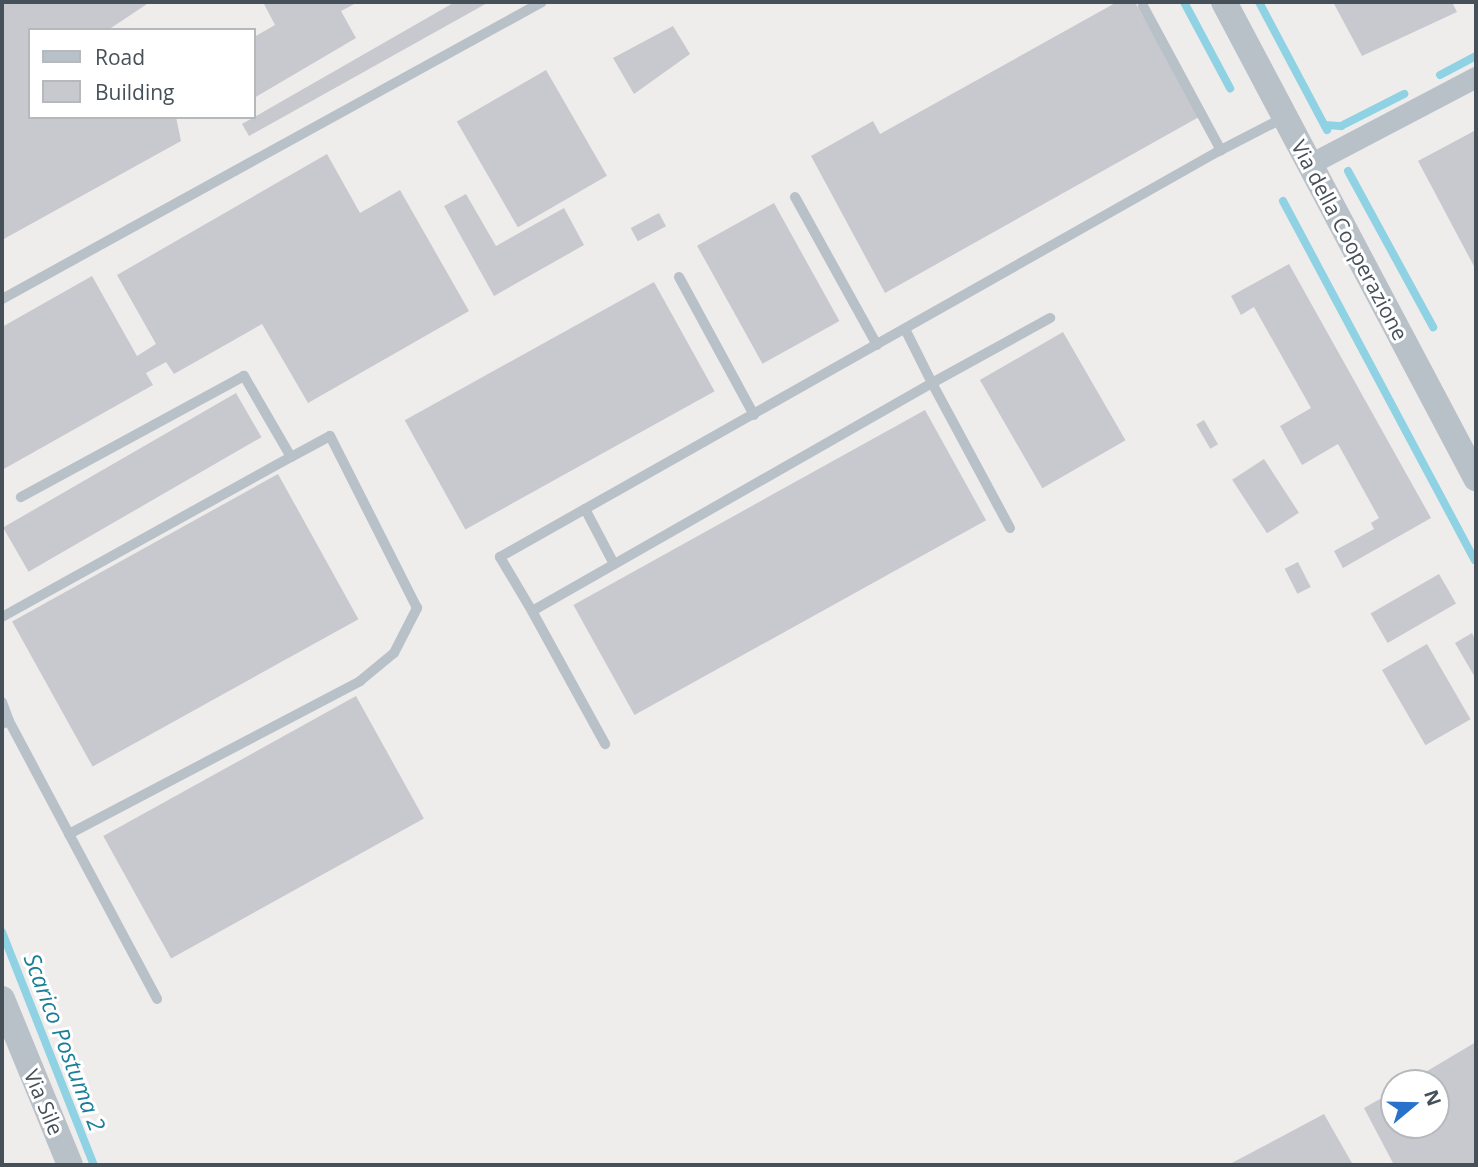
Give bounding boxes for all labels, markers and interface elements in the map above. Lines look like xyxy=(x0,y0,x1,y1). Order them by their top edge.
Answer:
legend xyxy=(28,28,256,119)
text: Road xyxy=(95,43,145,71)
text: Building xyxy=(95,78,174,106)
street label: Via della Cooperazione xyxy=(1286,136,1414,344)
water label: Scarico Postuma 2 xyxy=(18,949,112,1135)
street label: Via Sile xyxy=(19,1065,69,1139)
north arrow xyxy=(1380,1069,1450,1139)
text: N xyxy=(1418,1086,1448,1109)

